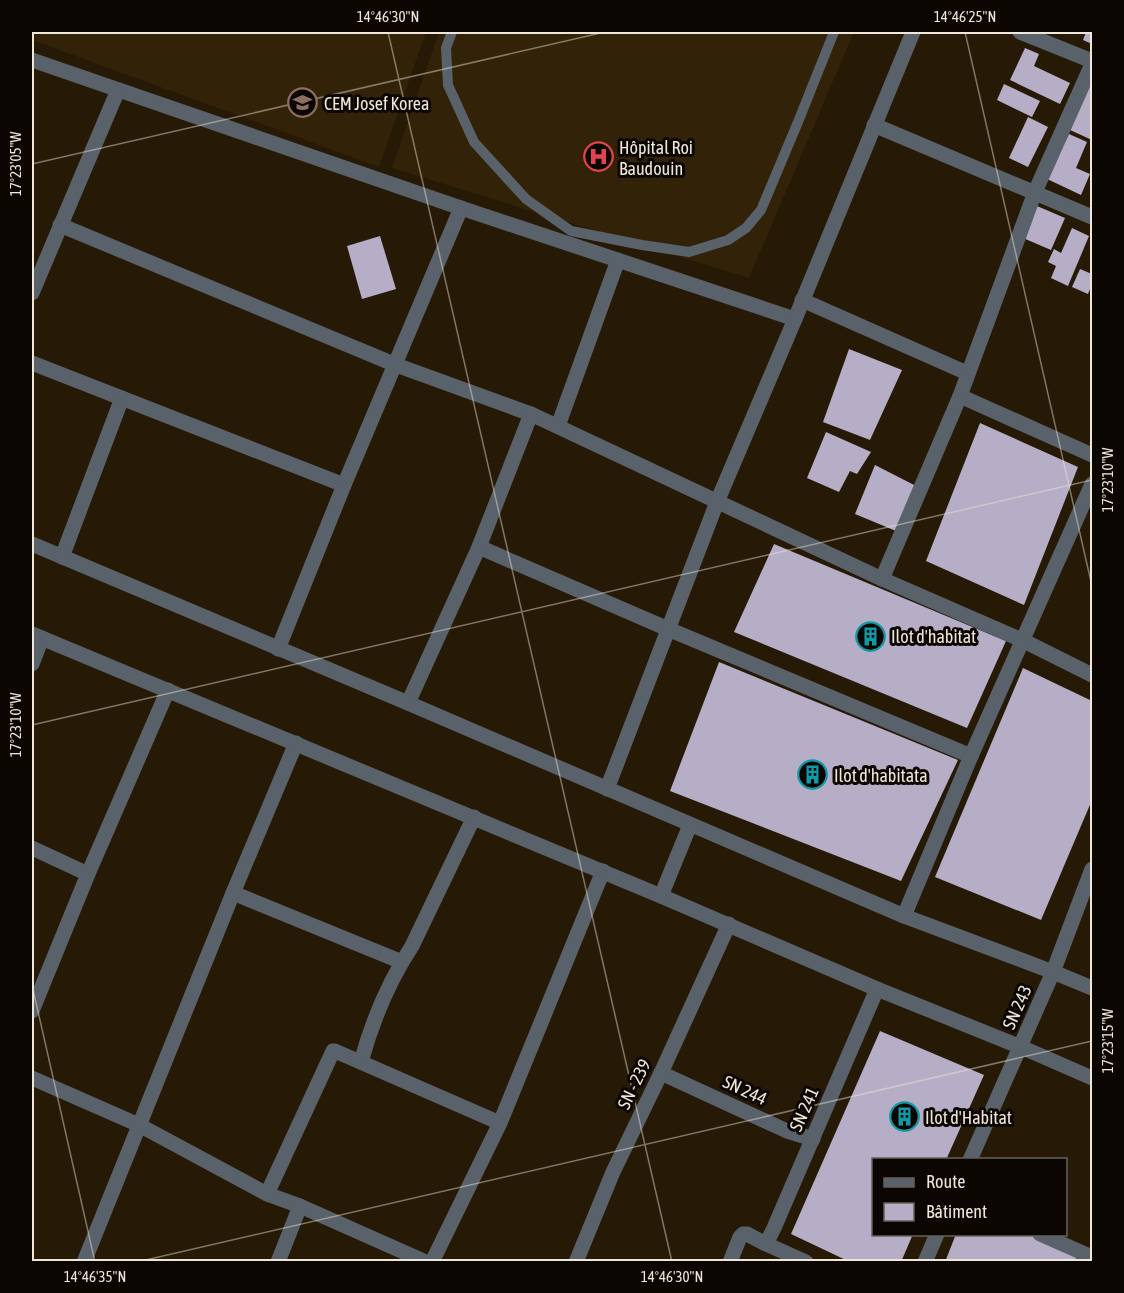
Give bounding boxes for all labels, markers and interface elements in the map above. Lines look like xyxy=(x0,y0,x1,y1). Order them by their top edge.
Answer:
text: 14°46'30"N xyxy=(357,8,419,25)
text: 14°46'25"N xyxy=(934,8,996,25)
school or university icon: CEM Josef Korea xyxy=(287,87,319,119)
place label: CEM Josef Korea xyxy=(324,93,429,114)
text: 17°23'05"W xyxy=(7,132,24,196)
place label: Hôpital Roi Baudouin xyxy=(619,137,693,179)
hospital icon: Hôpital Roi Baudouin xyxy=(582,141,614,173)
text: 17°23'10"W xyxy=(1099,448,1116,512)
building icon: Ilot d'habitat xyxy=(854,620,886,652)
place label: Ilot d'habitat xyxy=(891,626,976,647)
text: 17°23'10"W xyxy=(7,693,24,757)
building icon: Ilot d'habitata xyxy=(797,759,829,791)
place label: Ilot d'habitata xyxy=(834,765,928,786)
street label: SN 243 xyxy=(998,982,1036,1032)
text: 17°23'15"W xyxy=(1099,1009,1116,1073)
street label: SN - 239 xyxy=(613,1056,655,1112)
street label: SN 244 xyxy=(720,1071,770,1109)
street label: SN 241 xyxy=(785,1084,823,1134)
building icon: Ilot d'Habitat xyxy=(888,1101,920,1133)
place label: Ilot d'Habitat xyxy=(925,1107,1012,1128)
legend xyxy=(872,1158,1067,1236)
text: Route xyxy=(926,1171,965,1192)
text: Bâtiment xyxy=(926,1201,987,1222)
text: 14°46'35"N xyxy=(64,1268,126,1285)
text: 14°46'30"N xyxy=(641,1268,703,1285)

